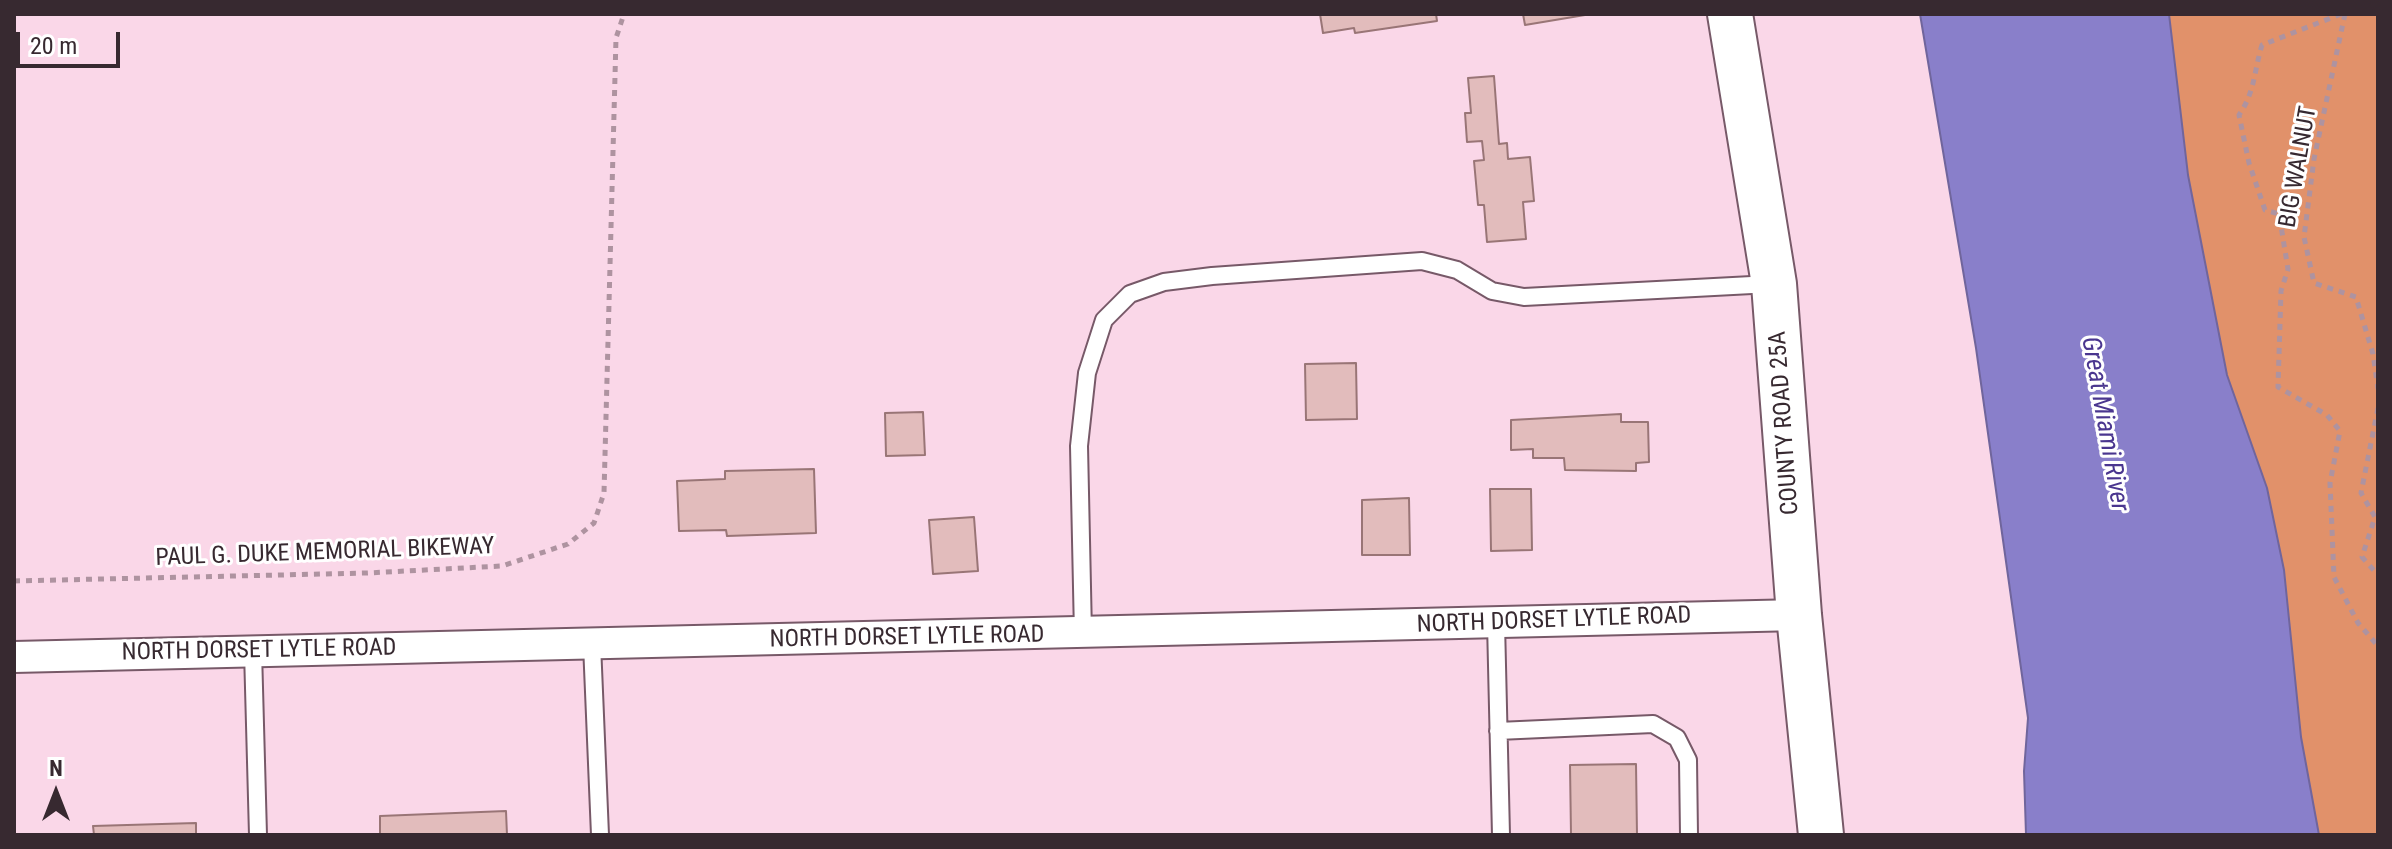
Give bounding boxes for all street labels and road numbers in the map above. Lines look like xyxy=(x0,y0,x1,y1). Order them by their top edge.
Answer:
street label: BIG WALNUT xyxy=(2274,104,2324,230)
street label: COUNTY ROAD 25A xyxy=(1764,330,1806,516)
street label: PAUL G. DUKE MEMORIAL BIKEWAY xyxy=(155,533,495,573)
street label: NORTH DORSET LYTLE ROAD xyxy=(1416,602,1692,640)
street label: NORTH DORSET LYTLE ROAD xyxy=(769,621,1045,655)
street label: NORTH DORSET LYTLE ROAD xyxy=(121,634,397,668)

